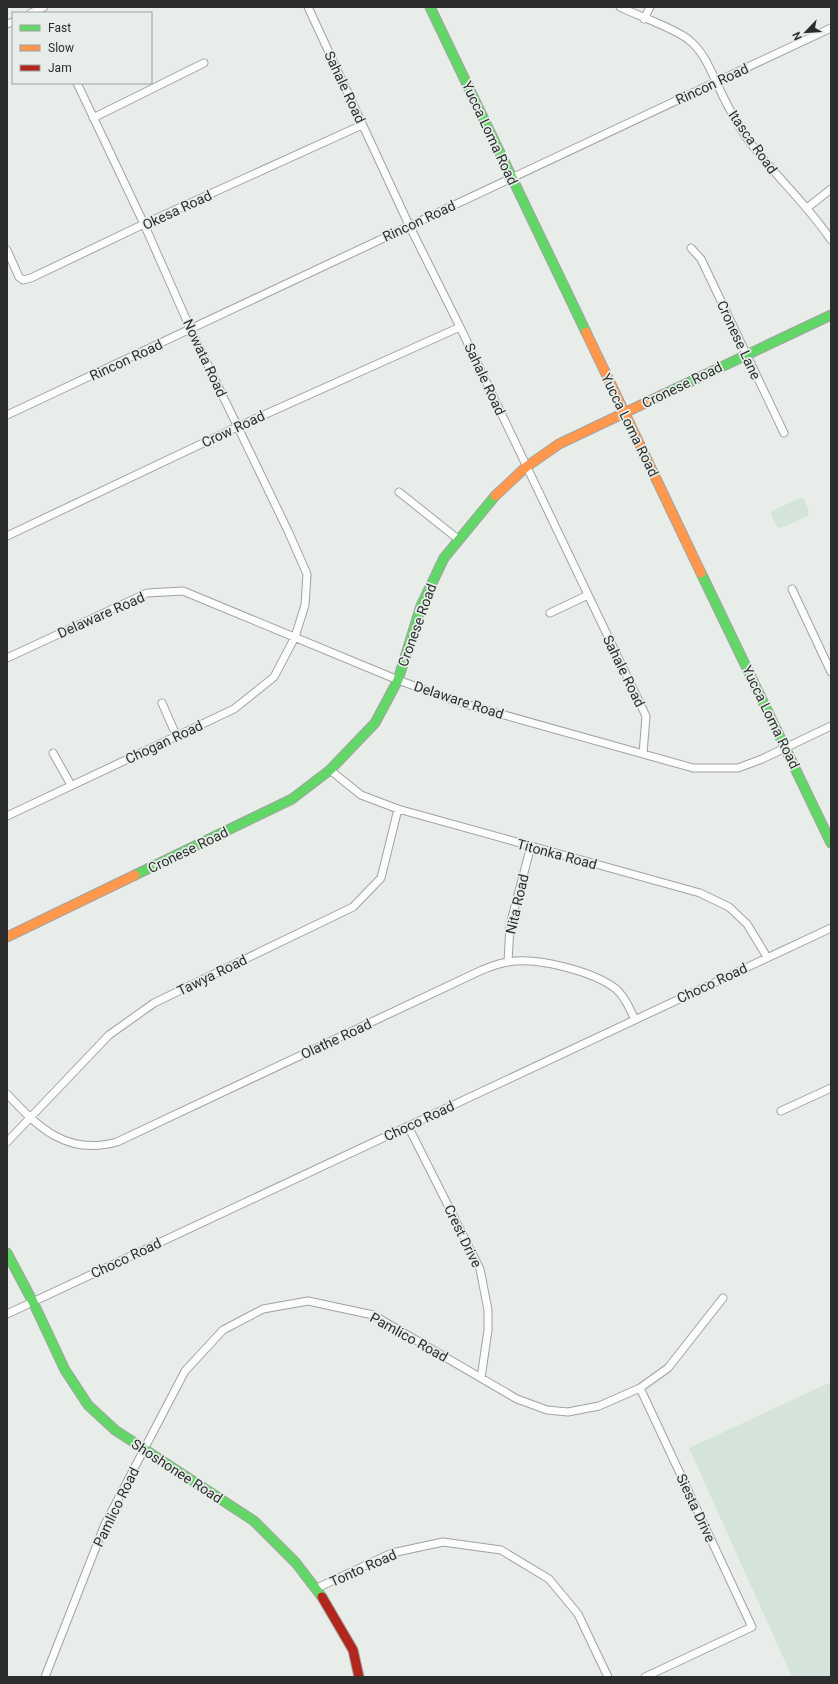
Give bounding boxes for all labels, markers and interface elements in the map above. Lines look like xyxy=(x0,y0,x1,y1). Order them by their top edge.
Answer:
legend xyxy=(12,12,152,84)
north arrow xyxy=(786,12,826,52)
text: Fast xyxy=(48,21,71,35)
text: N xyxy=(790,30,805,42)
text: Slow xyxy=(48,41,74,55)
street label: Sahale Road xyxy=(321,48,369,126)
street label: Rincon Road xyxy=(673,60,751,108)
text: Jam xyxy=(48,61,72,75)
street label: Yucca Loma Road xyxy=(459,79,521,187)
street label: Itasca Road xyxy=(725,107,781,177)
street label: Okesa Road xyxy=(140,187,214,233)
street label: Rincon Road xyxy=(380,197,458,245)
street label: Cronese Lane xyxy=(714,298,764,382)
street label: Nowata Road xyxy=(180,317,230,399)
street label: Rincon Road xyxy=(87,336,165,384)
street label: Sahale Road xyxy=(461,340,509,418)
street label: Cronese Road xyxy=(639,359,725,411)
street label: Yucca Loma Road xyxy=(598,371,662,479)
street label: Crow Road xyxy=(199,407,267,451)
street label: Cronese Road xyxy=(395,581,439,669)
street label: Delaware Road xyxy=(55,589,147,641)
street label: Sahale Road xyxy=(600,633,648,709)
street label: Yucca Loma Road xyxy=(739,663,803,771)
street label: Delaware Road xyxy=(412,678,506,722)
street label: Chogan Road xyxy=(123,717,205,767)
street label: Cronese Road xyxy=(145,824,231,876)
street label: Titonka Road xyxy=(515,836,599,872)
street label: Nita Road xyxy=(502,872,532,936)
street label: Tawya Road xyxy=(175,951,249,999)
street label: Choco Road xyxy=(674,960,750,1006)
street label: Olathe Road xyxy=(298,1016,374,1062)
street label: Choco Road xyxy=(381,1098,457,1144)
street label: Crest Drive xyxy=(441,1202,485,1270)
street label: Choco Road xyxy=(88,1235,164,1281)
street label: Pamlico Road xyxy=(367,1309,451,1365)
street label: Shoshonee Road xyxy=(129,1436,225,1506)
street label: Pamlico Road xyxy=(90,1465,142,1549)
street label: Siesta Drive xyxy=(673,1471,719,1545)
street label: Tonto Road xyxy=(327,1546,399,1590)

